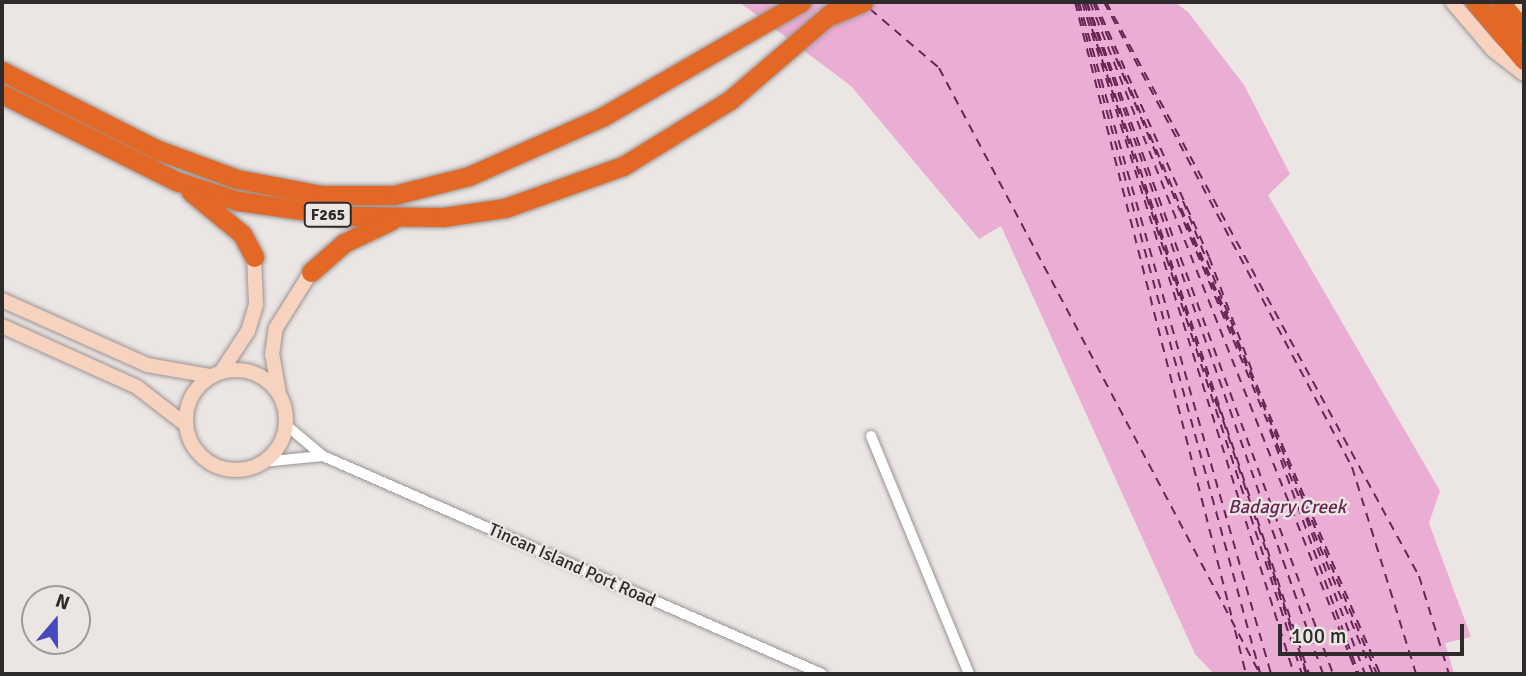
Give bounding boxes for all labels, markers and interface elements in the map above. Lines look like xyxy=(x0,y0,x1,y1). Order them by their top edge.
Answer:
road number: F265 xyxy=(304,202,352,228)
water label: Badagry Creek xyxy=(1228,497,1346,519)
street label: Tincan Island Port Road xyxy=(485,518,659,612)
north arrow xyxy=(21,585,91,655)
text: N xyxy=(52,589,73,616)
scale bar xyxy=(1281,610,1466,654)
text: 100 m xyxy=(1291,623,1346,649)

